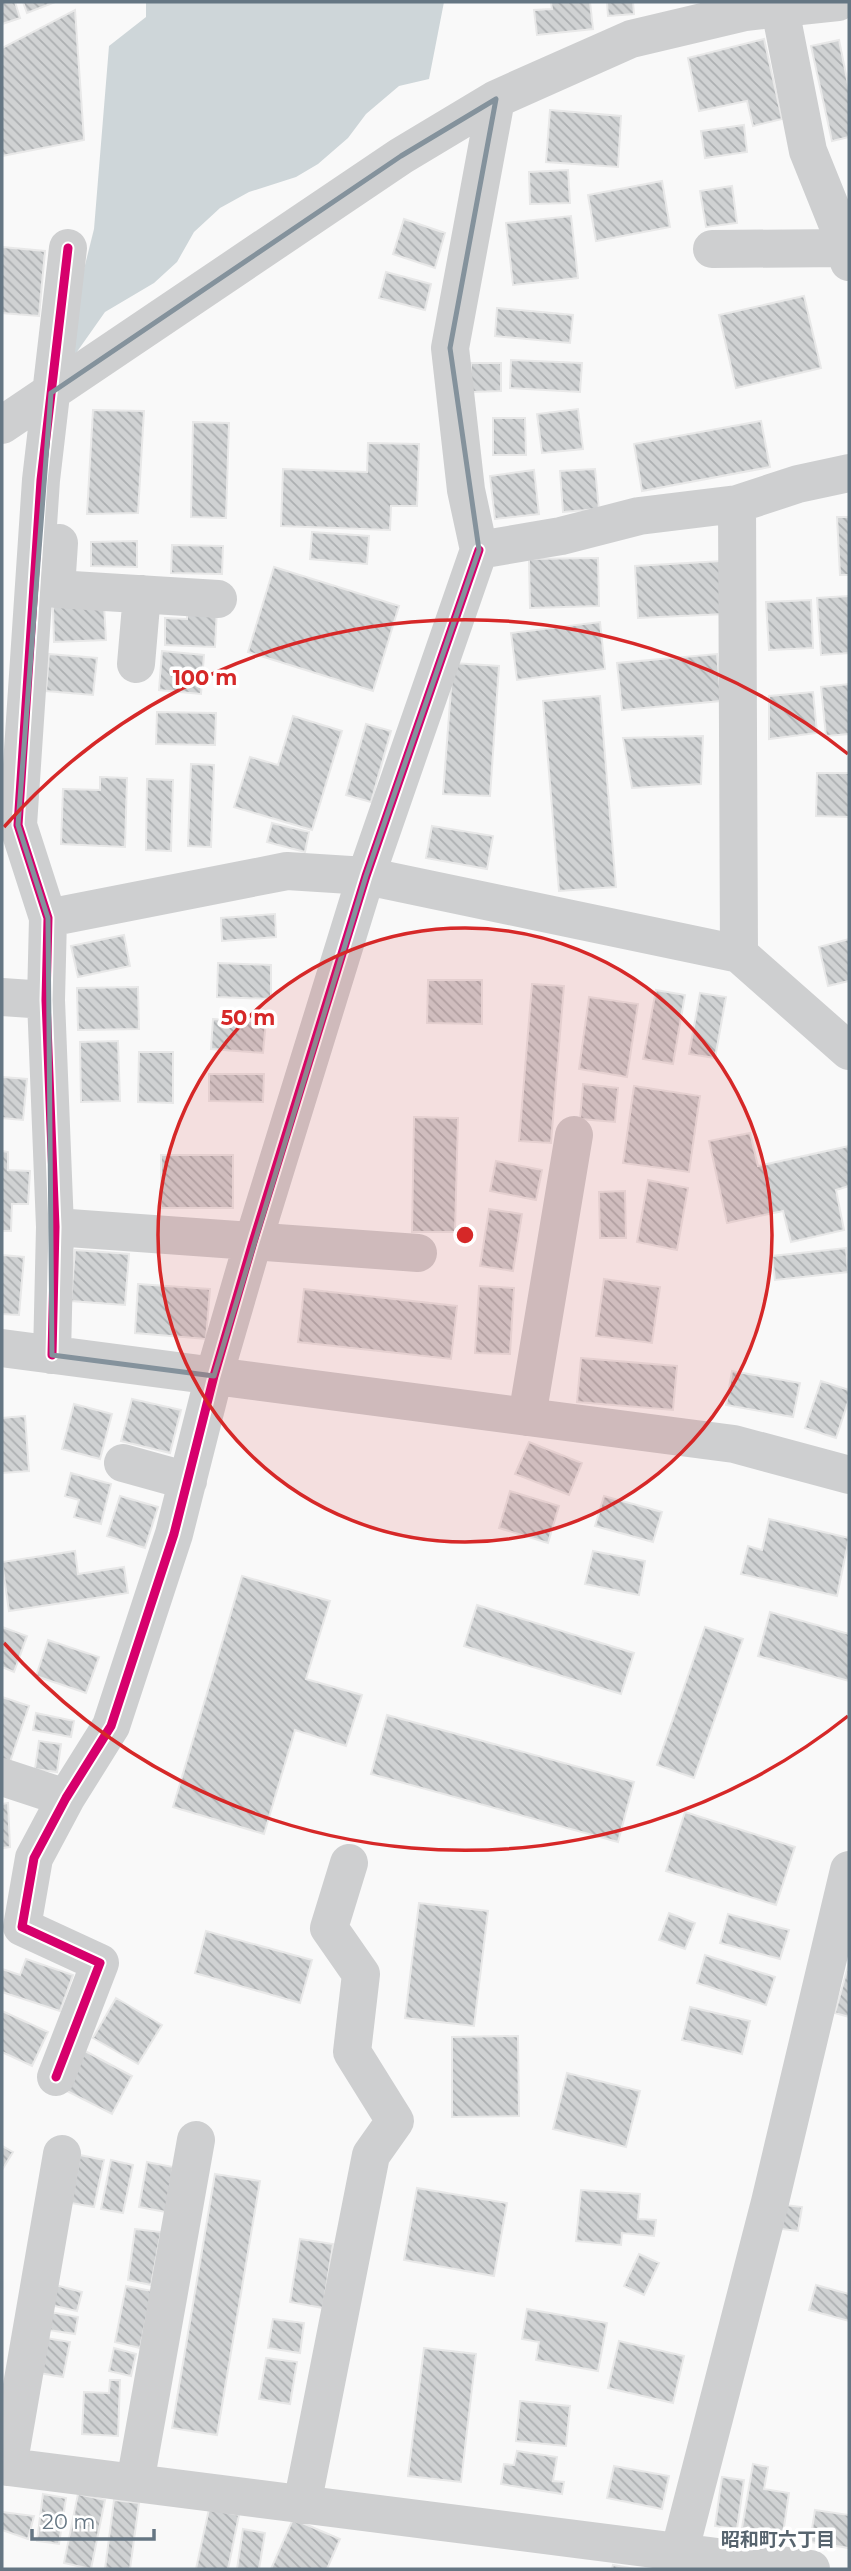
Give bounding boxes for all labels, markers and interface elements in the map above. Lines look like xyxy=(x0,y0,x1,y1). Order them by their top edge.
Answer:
text: 100 m xyxy=(173,665,237,690)
text: 50 m xyxy=(221,1005,275,1030)
centre of rings xyxy=(453,1223,477,1247)
scale bar xyxy=(32,2498,154,2542)
text: 20 m xyxy=(42,2509,96,2534)
district label: 昭和町六丁目 xyxy=(721,2528,835,2551)

